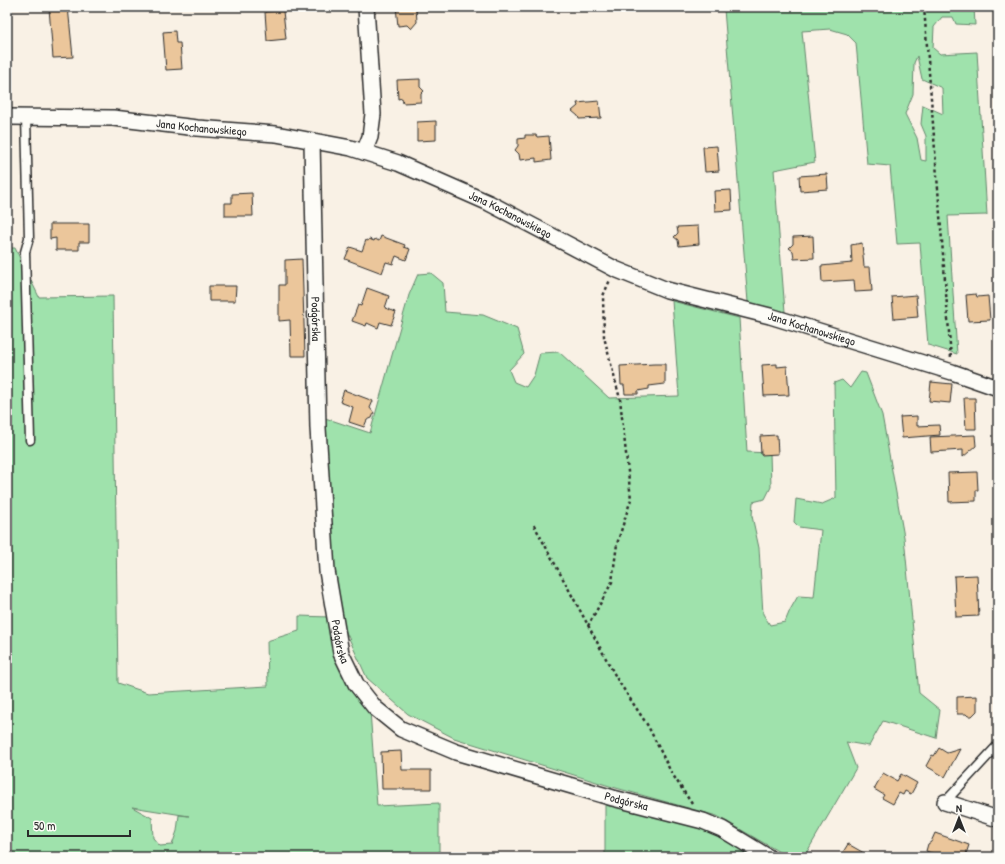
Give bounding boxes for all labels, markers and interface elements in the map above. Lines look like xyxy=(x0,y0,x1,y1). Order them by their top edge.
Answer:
street label: Jana Kochanowskiego xyxy=(155,114,247,140)
street label: Jana Kochanowskiego xyxy=(466,186,555,242)
street label: Podgórska xyxy=(307,297,325,342)
street label: Jana Kochanowskiego xyxy=(766,307,858,350)
street label: Podgórska xyxy=(327,618,354,666)
street label: Podgórska xyxy=(603,787,650,815)
north arrow xyxy=(939,798,979,838)
text: N xyxy=(956,801,962,815)
scale bar xyxy=(28,812,130,838)
text: 50 m xyxy=(34,817,55,834)

